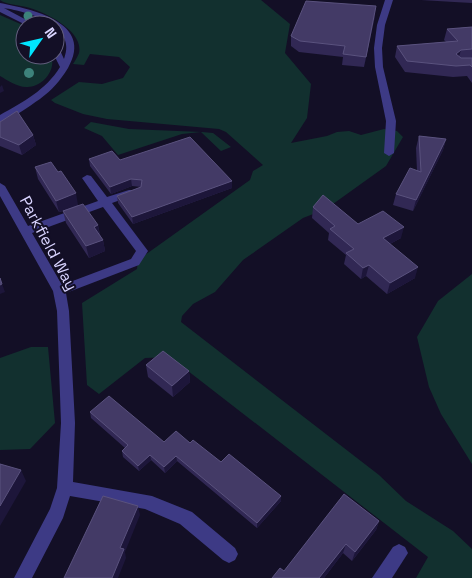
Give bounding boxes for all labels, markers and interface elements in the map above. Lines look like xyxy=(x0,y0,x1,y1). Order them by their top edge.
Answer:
north arrow xyxy=(15,15,65,65)
text: N xyxy=(41,24,61,42)
street label: Parkfield Way xyxy=(15,192,82,294)

